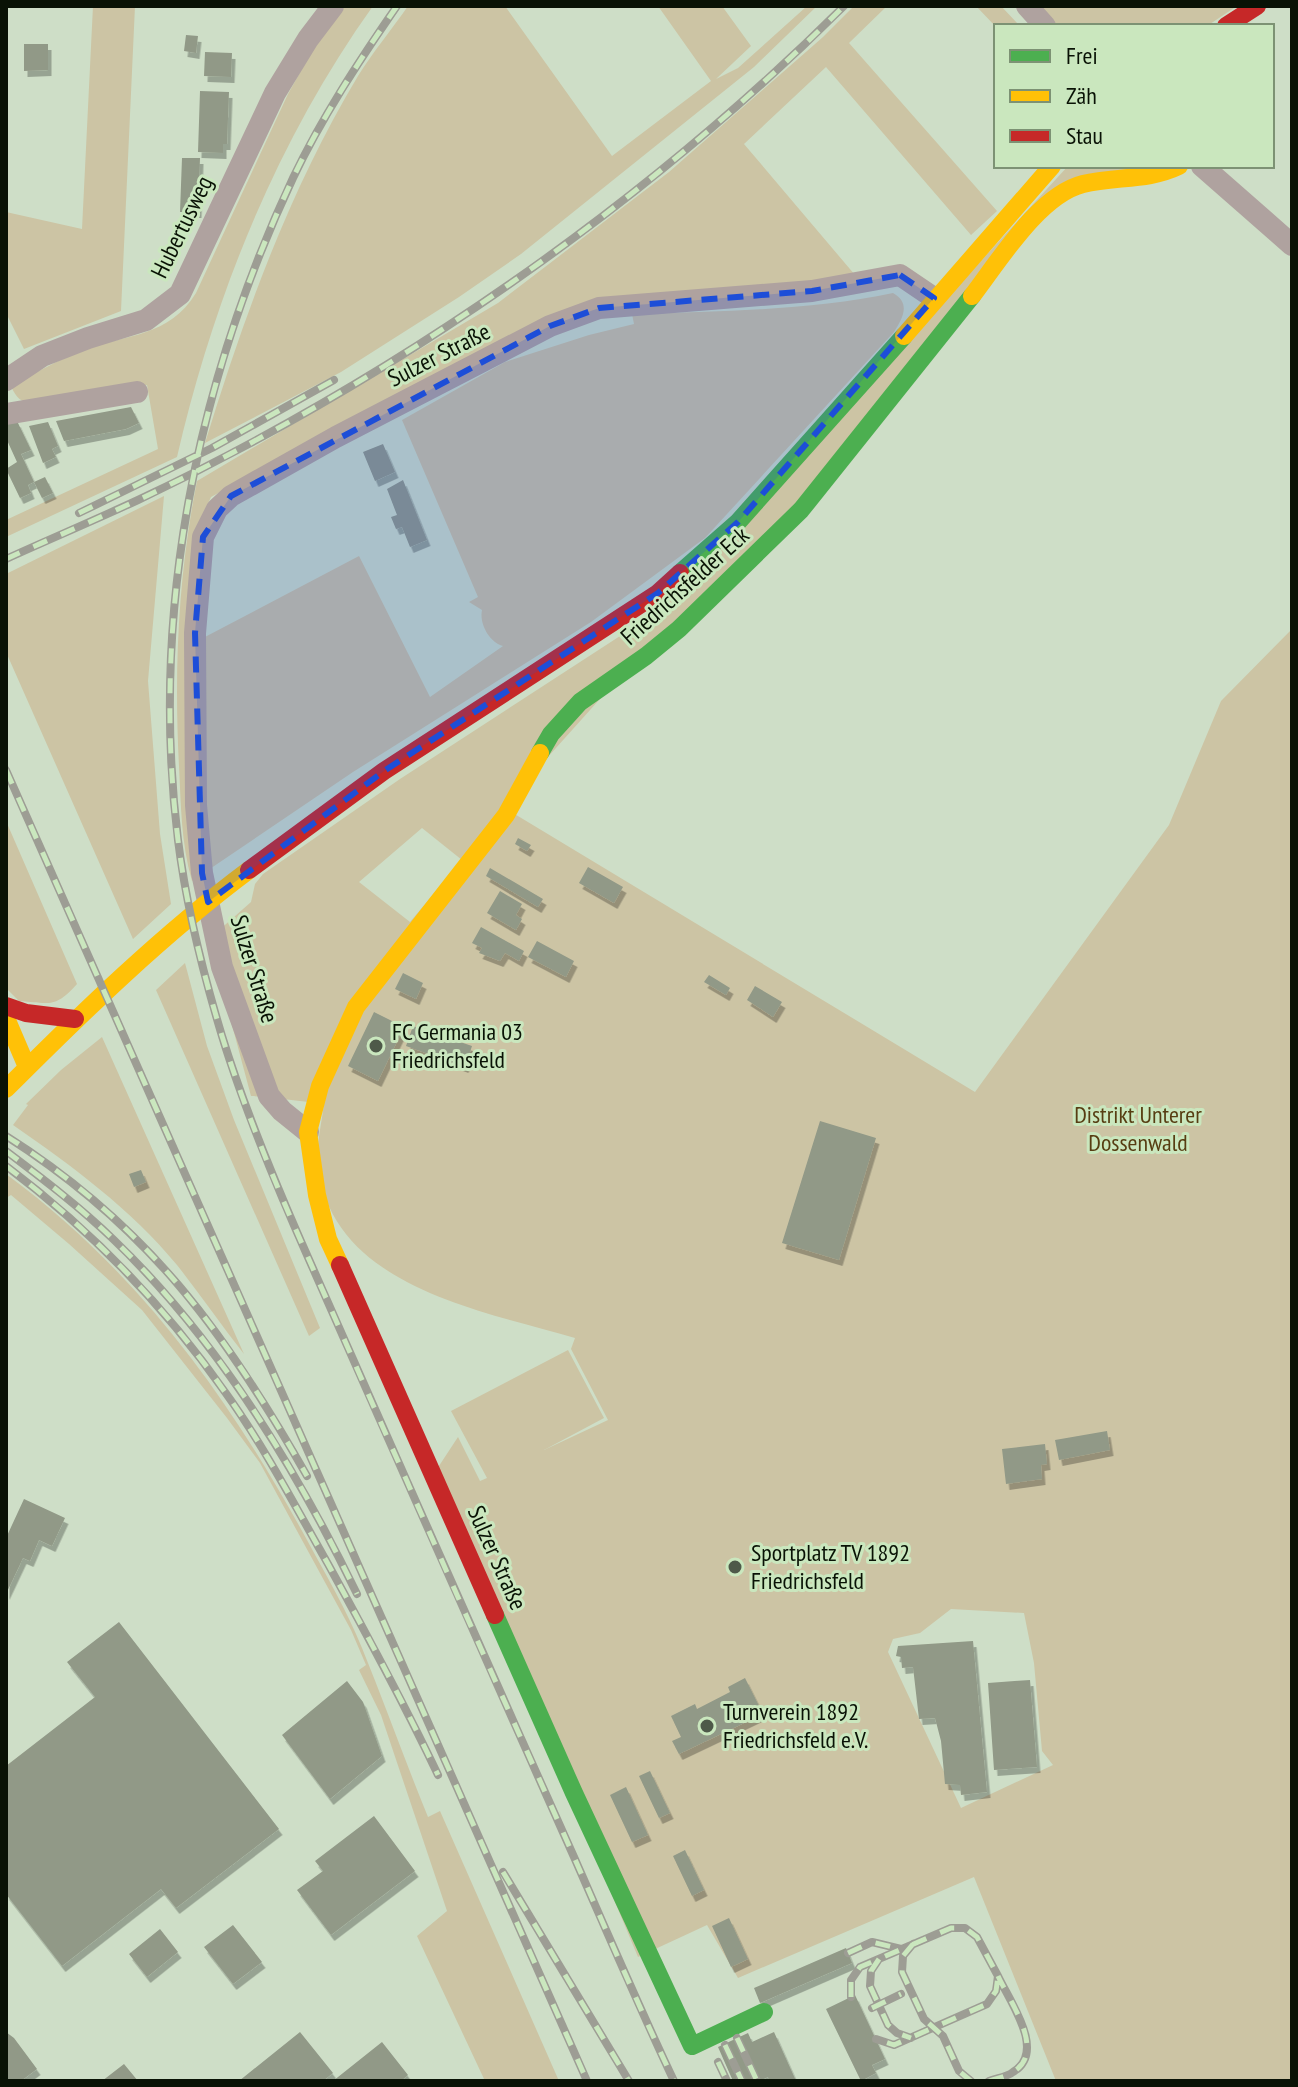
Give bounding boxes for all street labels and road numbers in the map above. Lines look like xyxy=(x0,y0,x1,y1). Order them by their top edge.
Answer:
street label: Hubertusweg xyxy=(144,171,220,283)
street label: Sulzer Straße xyxy=(382,316,495,394)
street label: Friedrichsfelder Eck xyxy=(614,519,756,652)
street label: Sulzer Straße xyxy=(223,911,286,1026)
street label: Sulzer Straße xyxy=(461,1501,534,1615)

